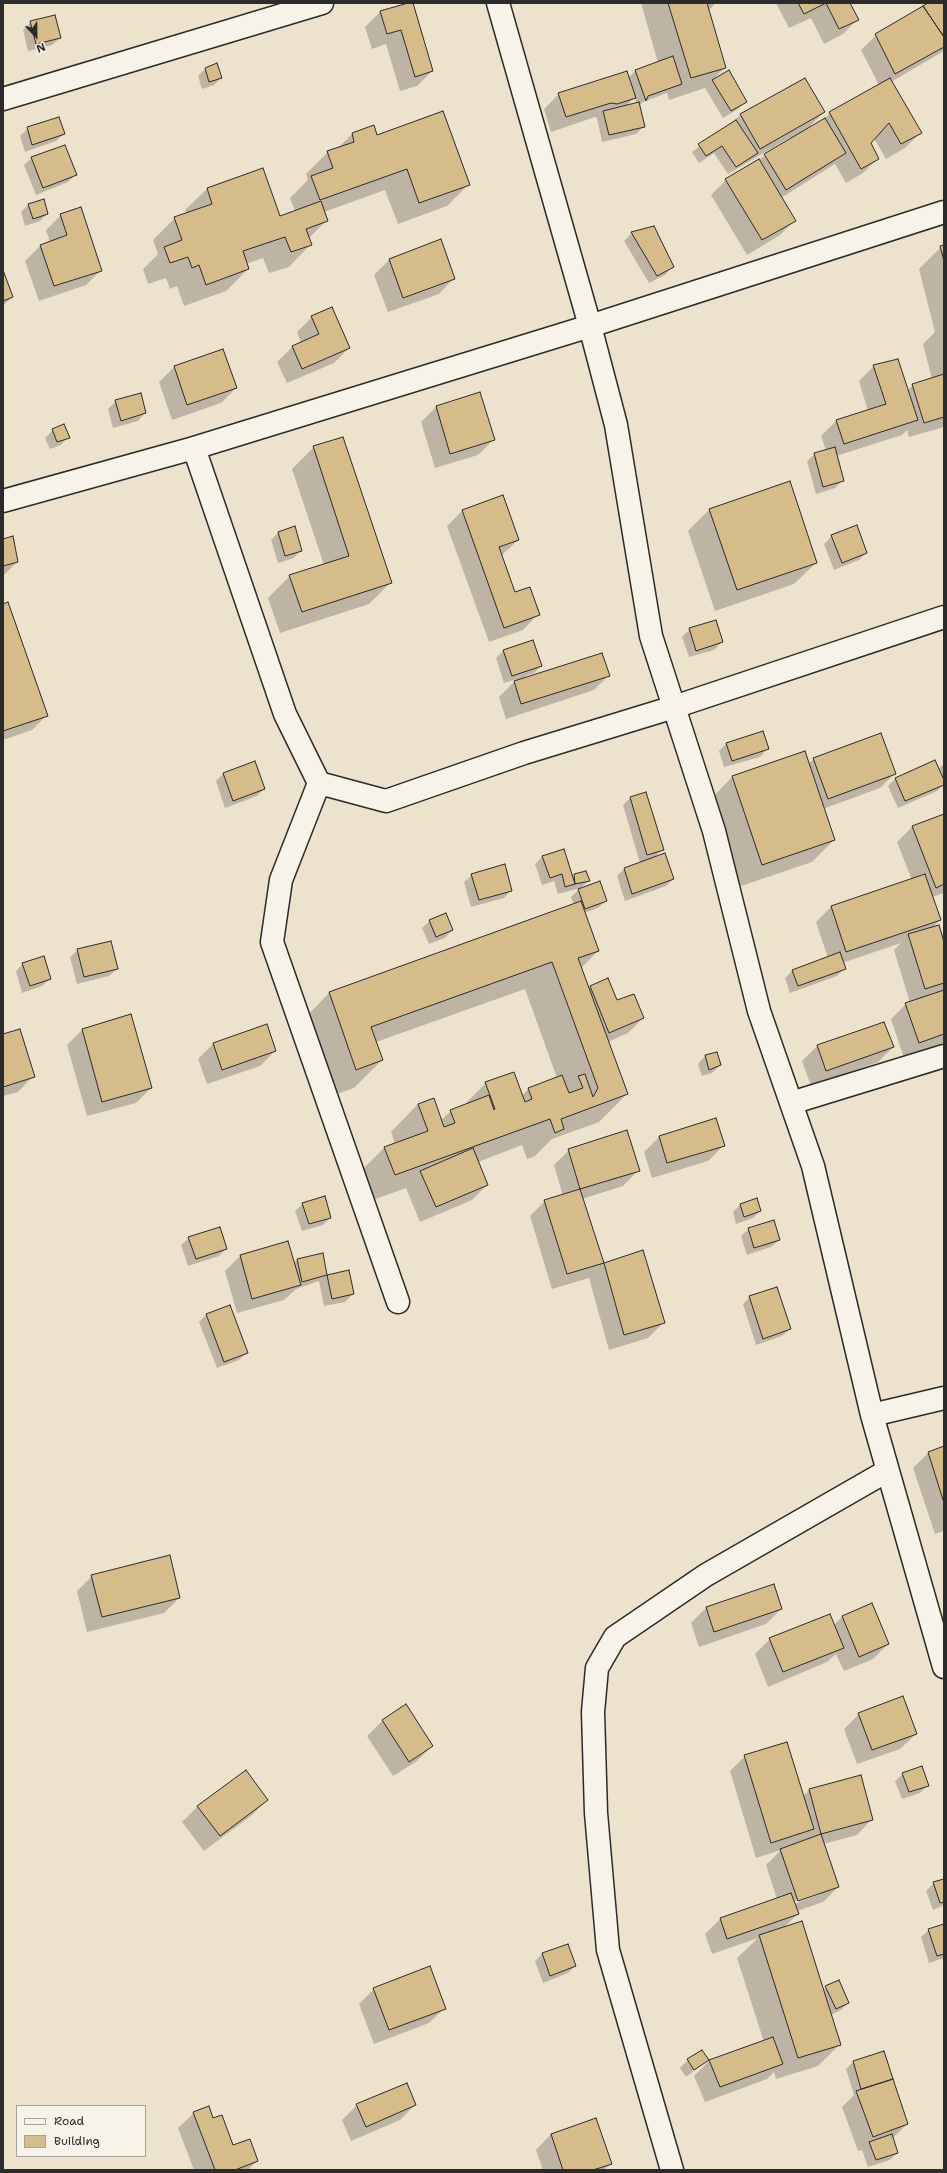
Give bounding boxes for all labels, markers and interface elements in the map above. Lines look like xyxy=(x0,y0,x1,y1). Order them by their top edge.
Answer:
north arrow xyxy=(16,16,56,56)
text: N xyxy=(34,39,48,56)
legend xyxy=(16,2105,146,2157)
text: Road xyxy=(54,2113,84,2129)
text: Building xyxy=(54,2133,100,2149)

